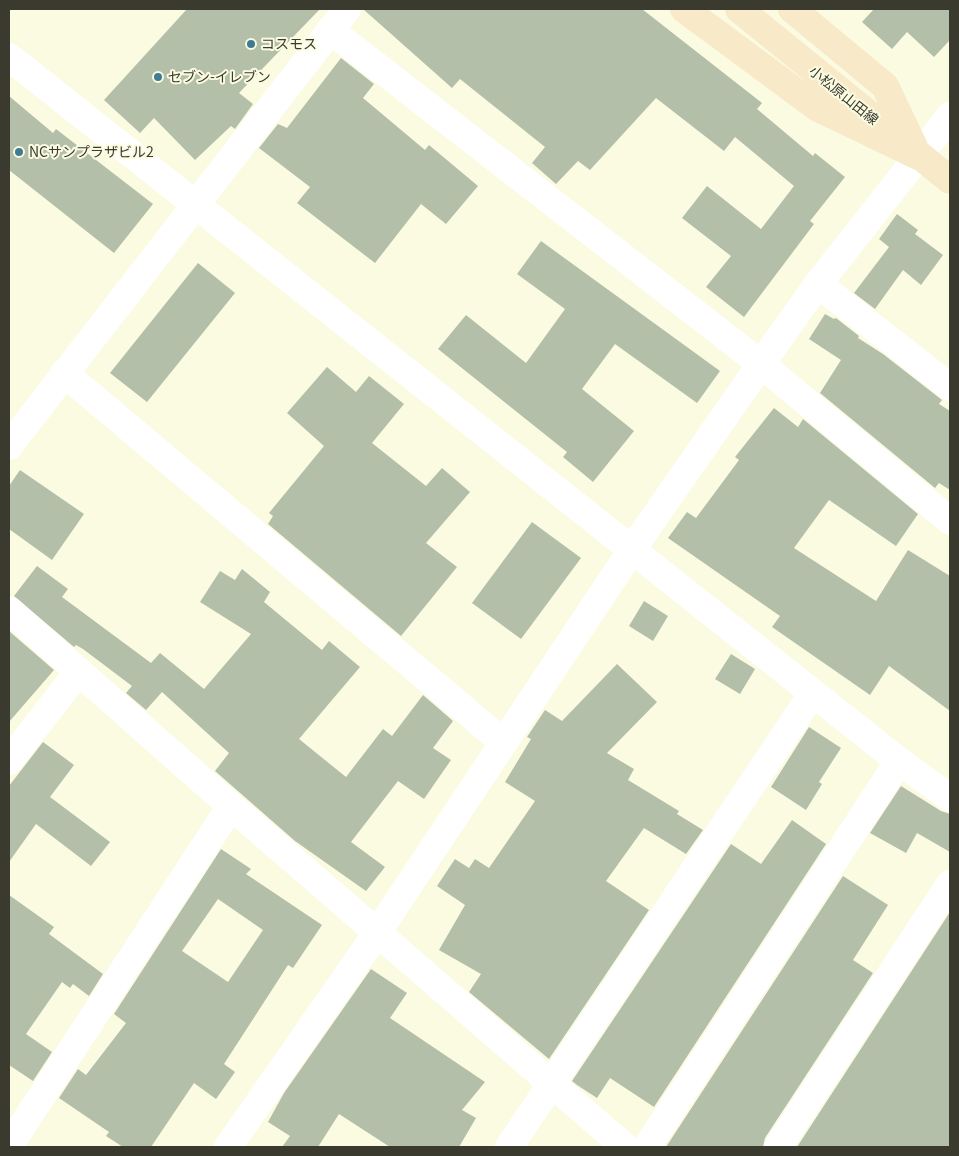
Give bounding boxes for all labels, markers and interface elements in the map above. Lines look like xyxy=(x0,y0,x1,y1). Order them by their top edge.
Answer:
place label: コスモス xyxy=(261,36,317,52)
marker: コスモス xyxy=(245,38,257,50)
street label: 小松原山田線 xyxy=(806,62,882,128)
place label: セブン-イレブン xyxy=(168,69,271,85)
marker: セブン-イレブン xyxy=(152,71,164,83)
place label: NCサンプラザビル2 xyxy=(29,144,154,160)
marker: NCサンプラザビル2 xyxy=(13,146,25,158)

